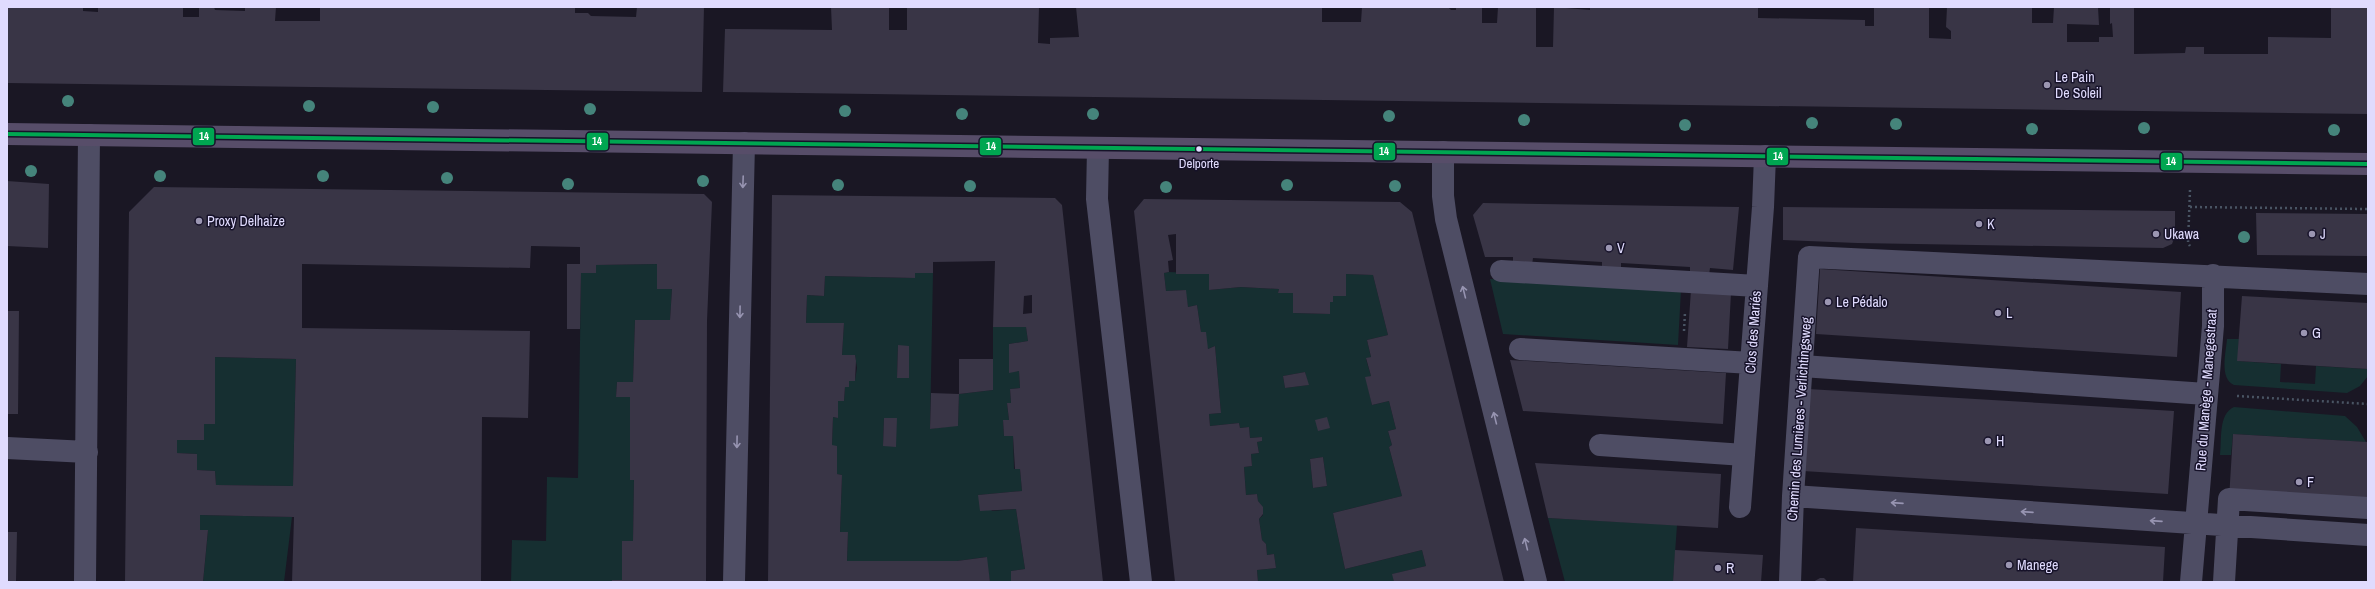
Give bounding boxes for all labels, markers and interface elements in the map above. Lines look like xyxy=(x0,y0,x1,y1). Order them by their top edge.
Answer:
place label: Le Pain De Soleil xyxy=(2055,68,2102,102)
marker: Le Pain De Soleil xyxy=(2042,80,2052,90)
line badge: 14 xyxy=(192,127,215,146)
text: 14 xyxy=(199,129,209,143)
line badge: 14 xyxy=(586,132,609,151)
text: 14 xyxy=(592,134,602,148)
line badge: 14 xyxy=(979,137,1002,156)
text: 14 xyxy=(986,139,996,153)
line badge: 14 xyxy=(1373,142,1396,161)
marker: Delporte xyxy=(1194,144,1204,154)
text: 14 xyxy=(1379,144,1389,158)
line badge: 14 xyxy=(1766,147,1789,166)
text: 14 xyxy=(1773,149,1783,163)
line badge: 14 xyxy=(2160,152,2183,171)
text: 14 xyxy=(2166,154,2176,168)
place label: Delporte xyxy=(1179,155,1219,172)
one-way arrow xyxy=(739,175,747,188)
place label: Proxy Delhaize xyxy=(207,212,285,230)
place label: K xyxy=(1987,215,1995,233)
marker: Proxy Delhaize xyxy=(194,216,204,226)
marker: K xyxy=(1974,219,1984,229)
place label: Ukawa xyxy=(2164,225,2200,243)
place label: J xyxy=(2320,225,2326,243)
marker: Ukawa xyxy=(2151,229,2161,239)
marker: J xyxy=(2307,229,2317,239)
place label: V xyxy=(1617,239,1625,257)
marker: V xyxy=(1604,243,1614,253)
one-way arrow xyxy=(1460,285,1468,298)
street label: Clos des Mariés xyxy=(1741,290,1765,374)
place label: Le Pédalo xyxy=(1836,293,1888,311)
marker: Le Pédalo xyxy=(1823,297,1833,307)
place label: L xyxy=(2006,304,2013,322)
one-way arrow xyxy=(736,305,744,318)
marker: L xyxy=(1993,308,2003,318)
street label: Rue du Manège - Manegestraat xyxy=(2191,309,2221,471)
street label: Chemin des Lumières - Verlichtingsweg xyxy=(1783,316,1815,521)
place label: G xyxy=(2312,324,2321,342)
marker: G xyxy=(2299,328,2309,338)
one-way arrow xyxy=(1491,412,1499,425)
place label: H xyxy=(1996,432,2004,450)
one-way arrow xyxy=(733,435,741,448)
marker: H xyxy=(1983,436,1993,446)
place label: F xyxy=(2307,473,2314,491)
marker: F xyxy=(2294,477,2304,487)
one-way arrow xyxy=(1891,500,1904,507)
one-way arrow xyxy=(2021,509,2034,516)
one-way arrow xyxy=(2150,517,2163,524)
one-way arrow xyxy=(1522,538,1530,551)
place label: Manege xyxy=(2017,556,2058,574)
place label: R xyxy=(1726,559,1734,577)
marker: Manege xyxy=(2004,560,2014,570)
marker: R xyxy=(1713,563,1723,573)

